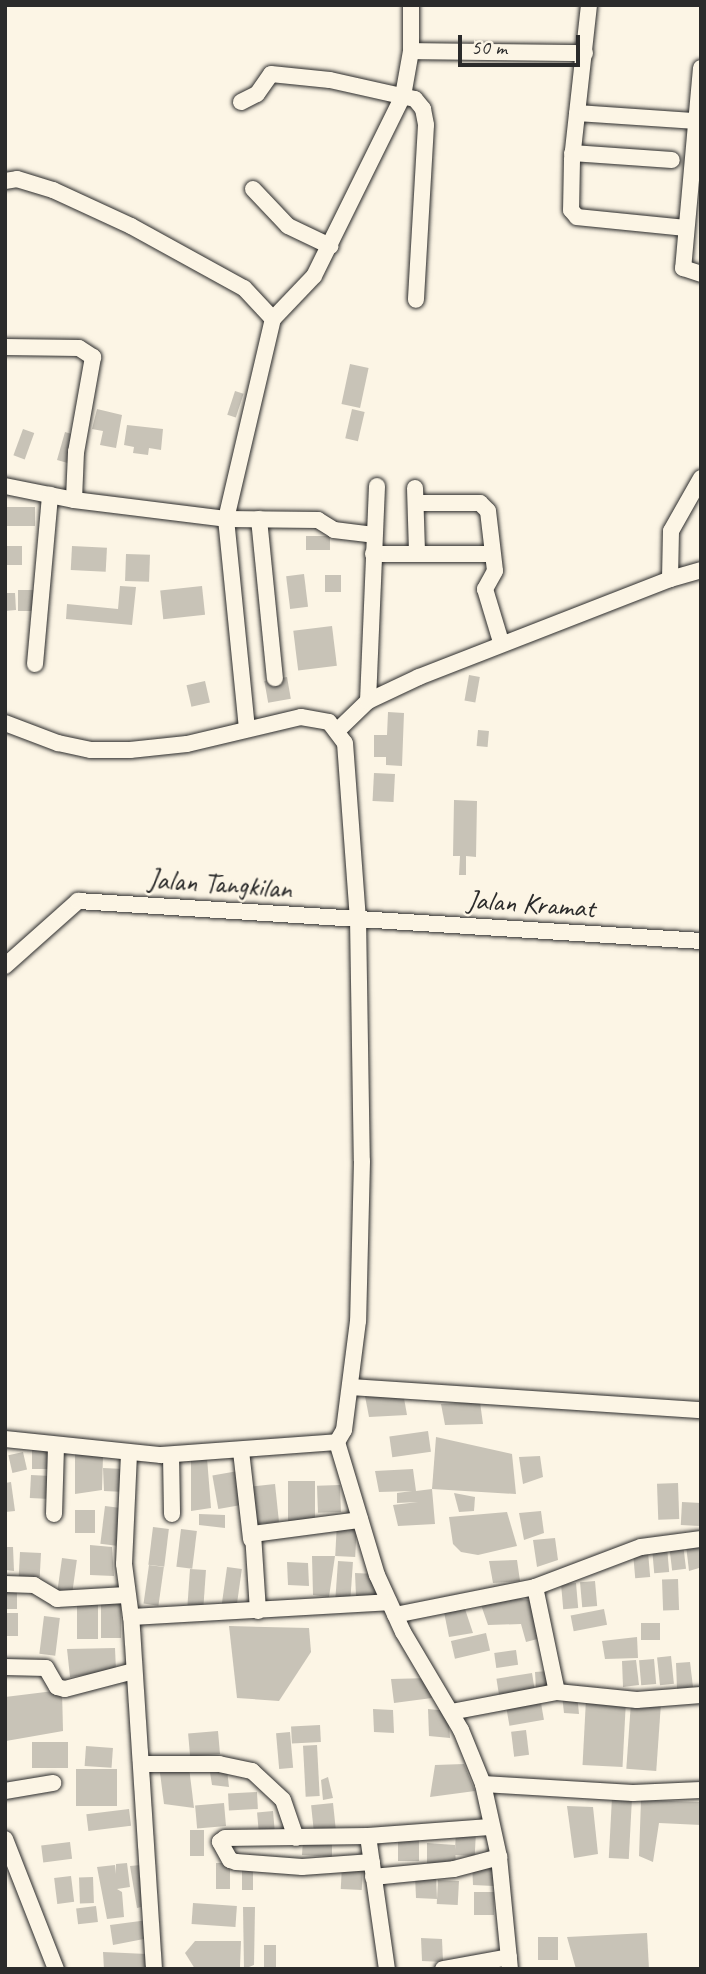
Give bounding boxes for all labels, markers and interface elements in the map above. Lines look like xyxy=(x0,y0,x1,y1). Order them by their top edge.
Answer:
scale bar xyxy=(461,21,584,65)
text: 50 m xyxy=(471,34,507,60)
street label: Jalan Tangkilan xyxy=(146,862,294,906)
street label: Jalan Kramat xyxy=(465,883,597,925)

